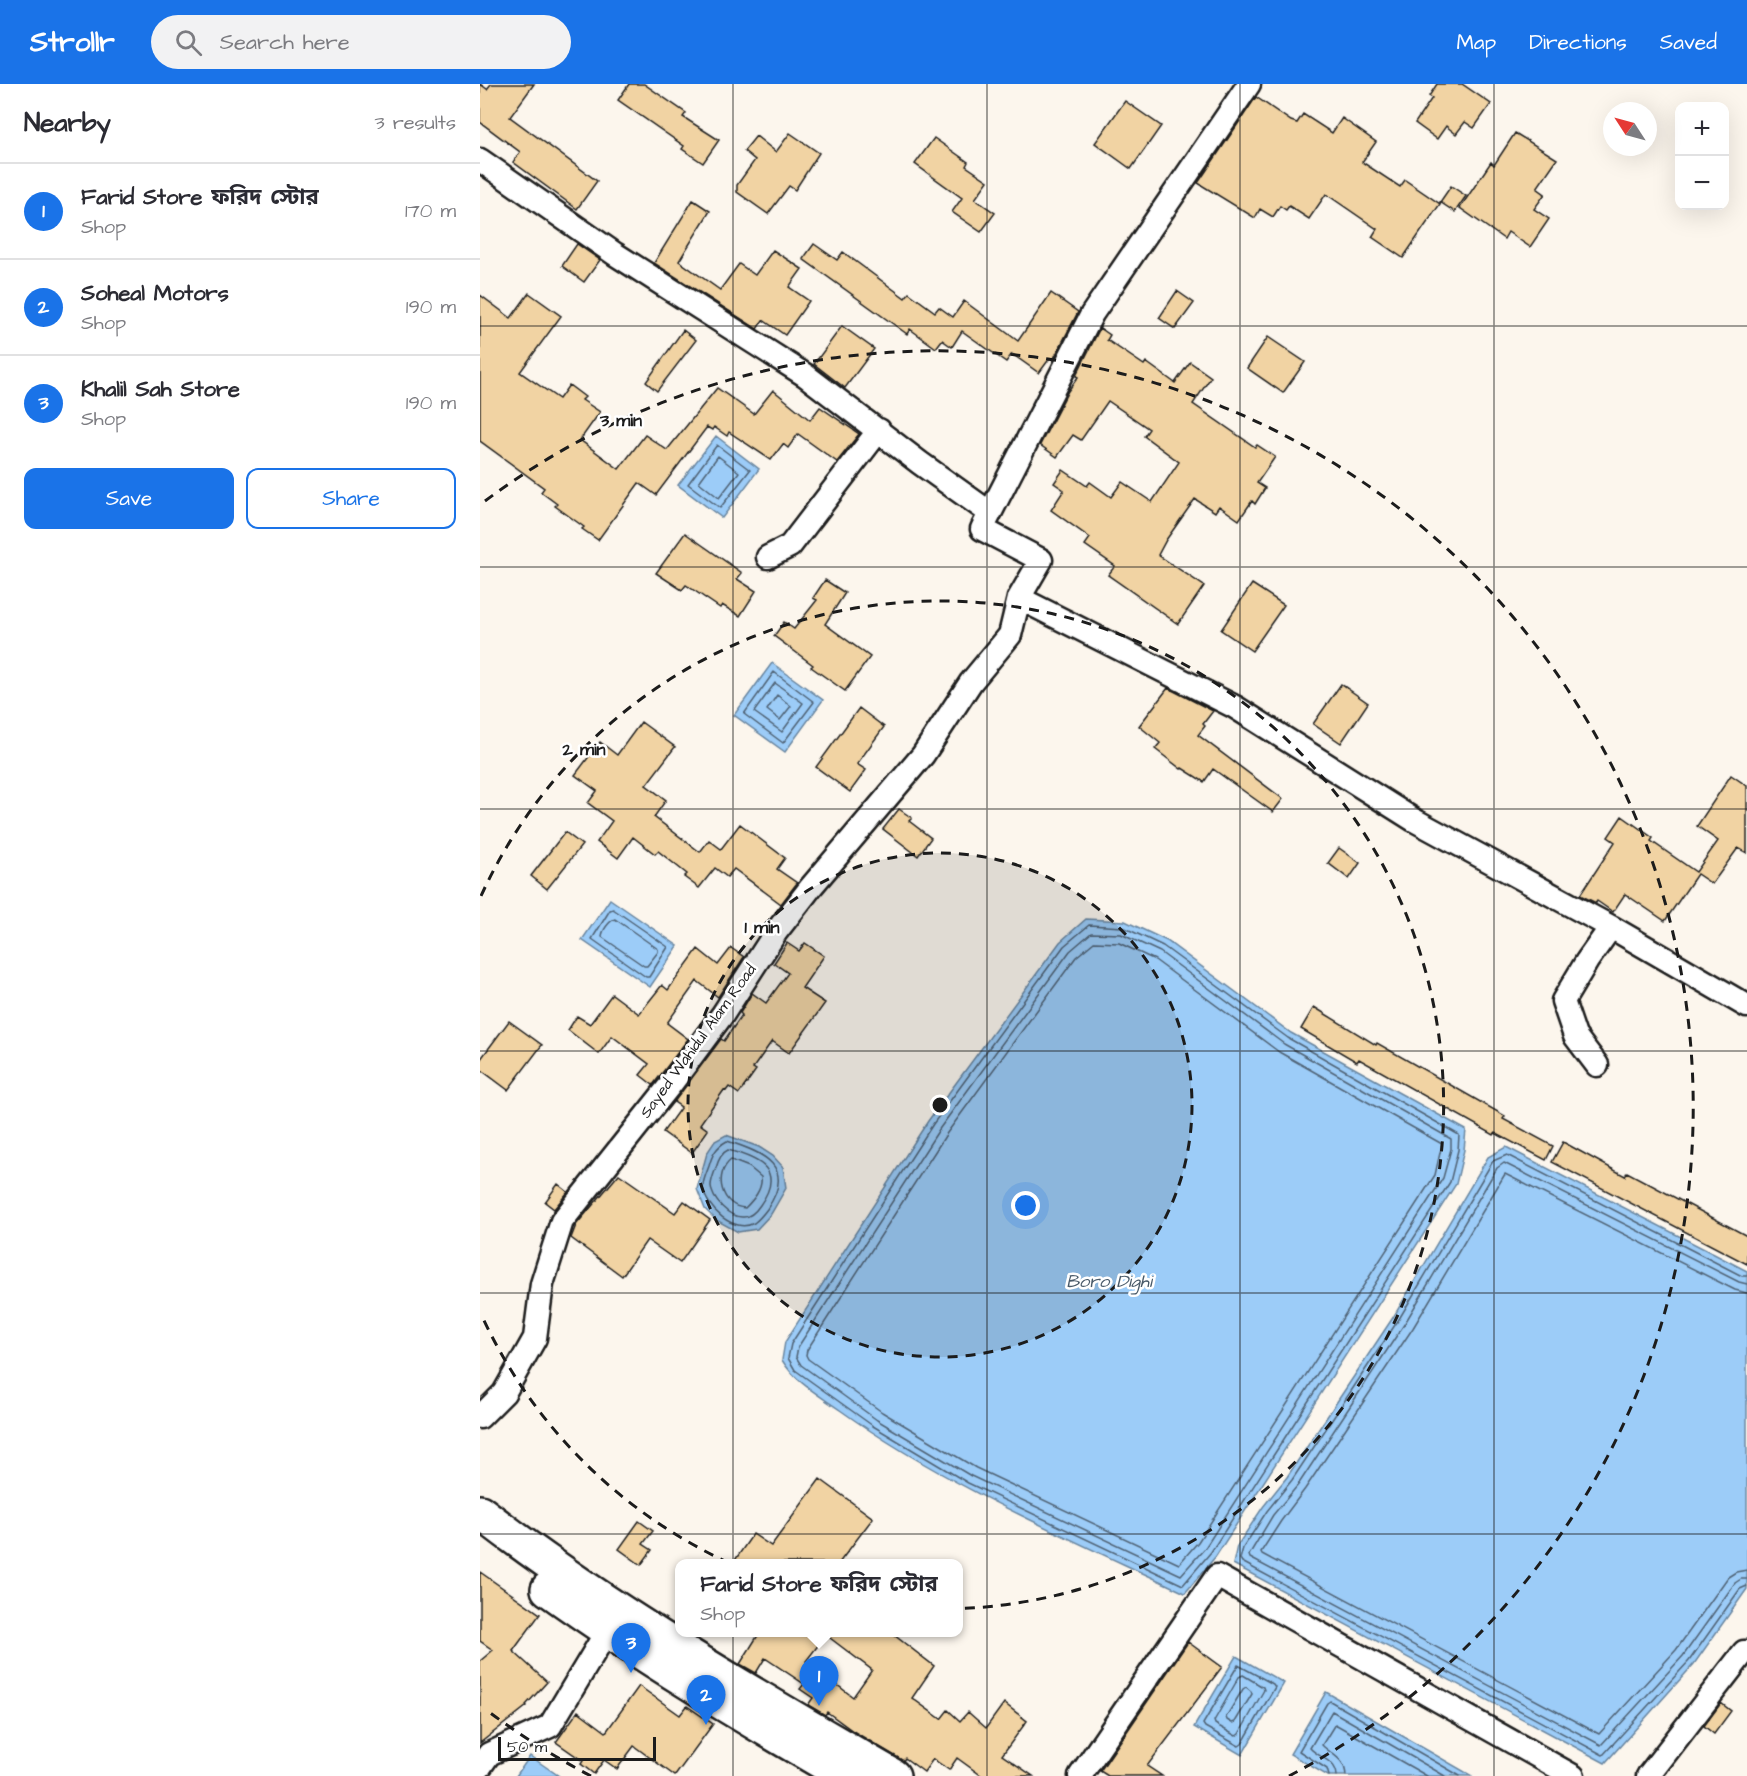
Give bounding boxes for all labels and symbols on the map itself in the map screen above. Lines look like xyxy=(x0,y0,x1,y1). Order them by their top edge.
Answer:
north arrow xyxy=(1603,102,1657,156)
text: 3 min xyxy=(599,408,642,433)
text: 2 min xyxy=(561,737,606,762)
text: 1 min xyxy=(744,915,780,940)
street label: Sayed Wahidul Alam Road xyxy=(635,959,762,1123)
centre of rings xyxy=(930,1095,950,1115)
your location xyxy=(1011,1191,1040,1220)
water label: Boro Dighi xyxy=(1066,1269,1154,1295)
pin: 3 xyxy=(612,1624,650,1673)
pin: 1 xyxy=(800,1656,838,1706)
pin: 2 xyxy=(686,1676,726,1725)
scale bar xyxy=(498,1734,656,1762)

